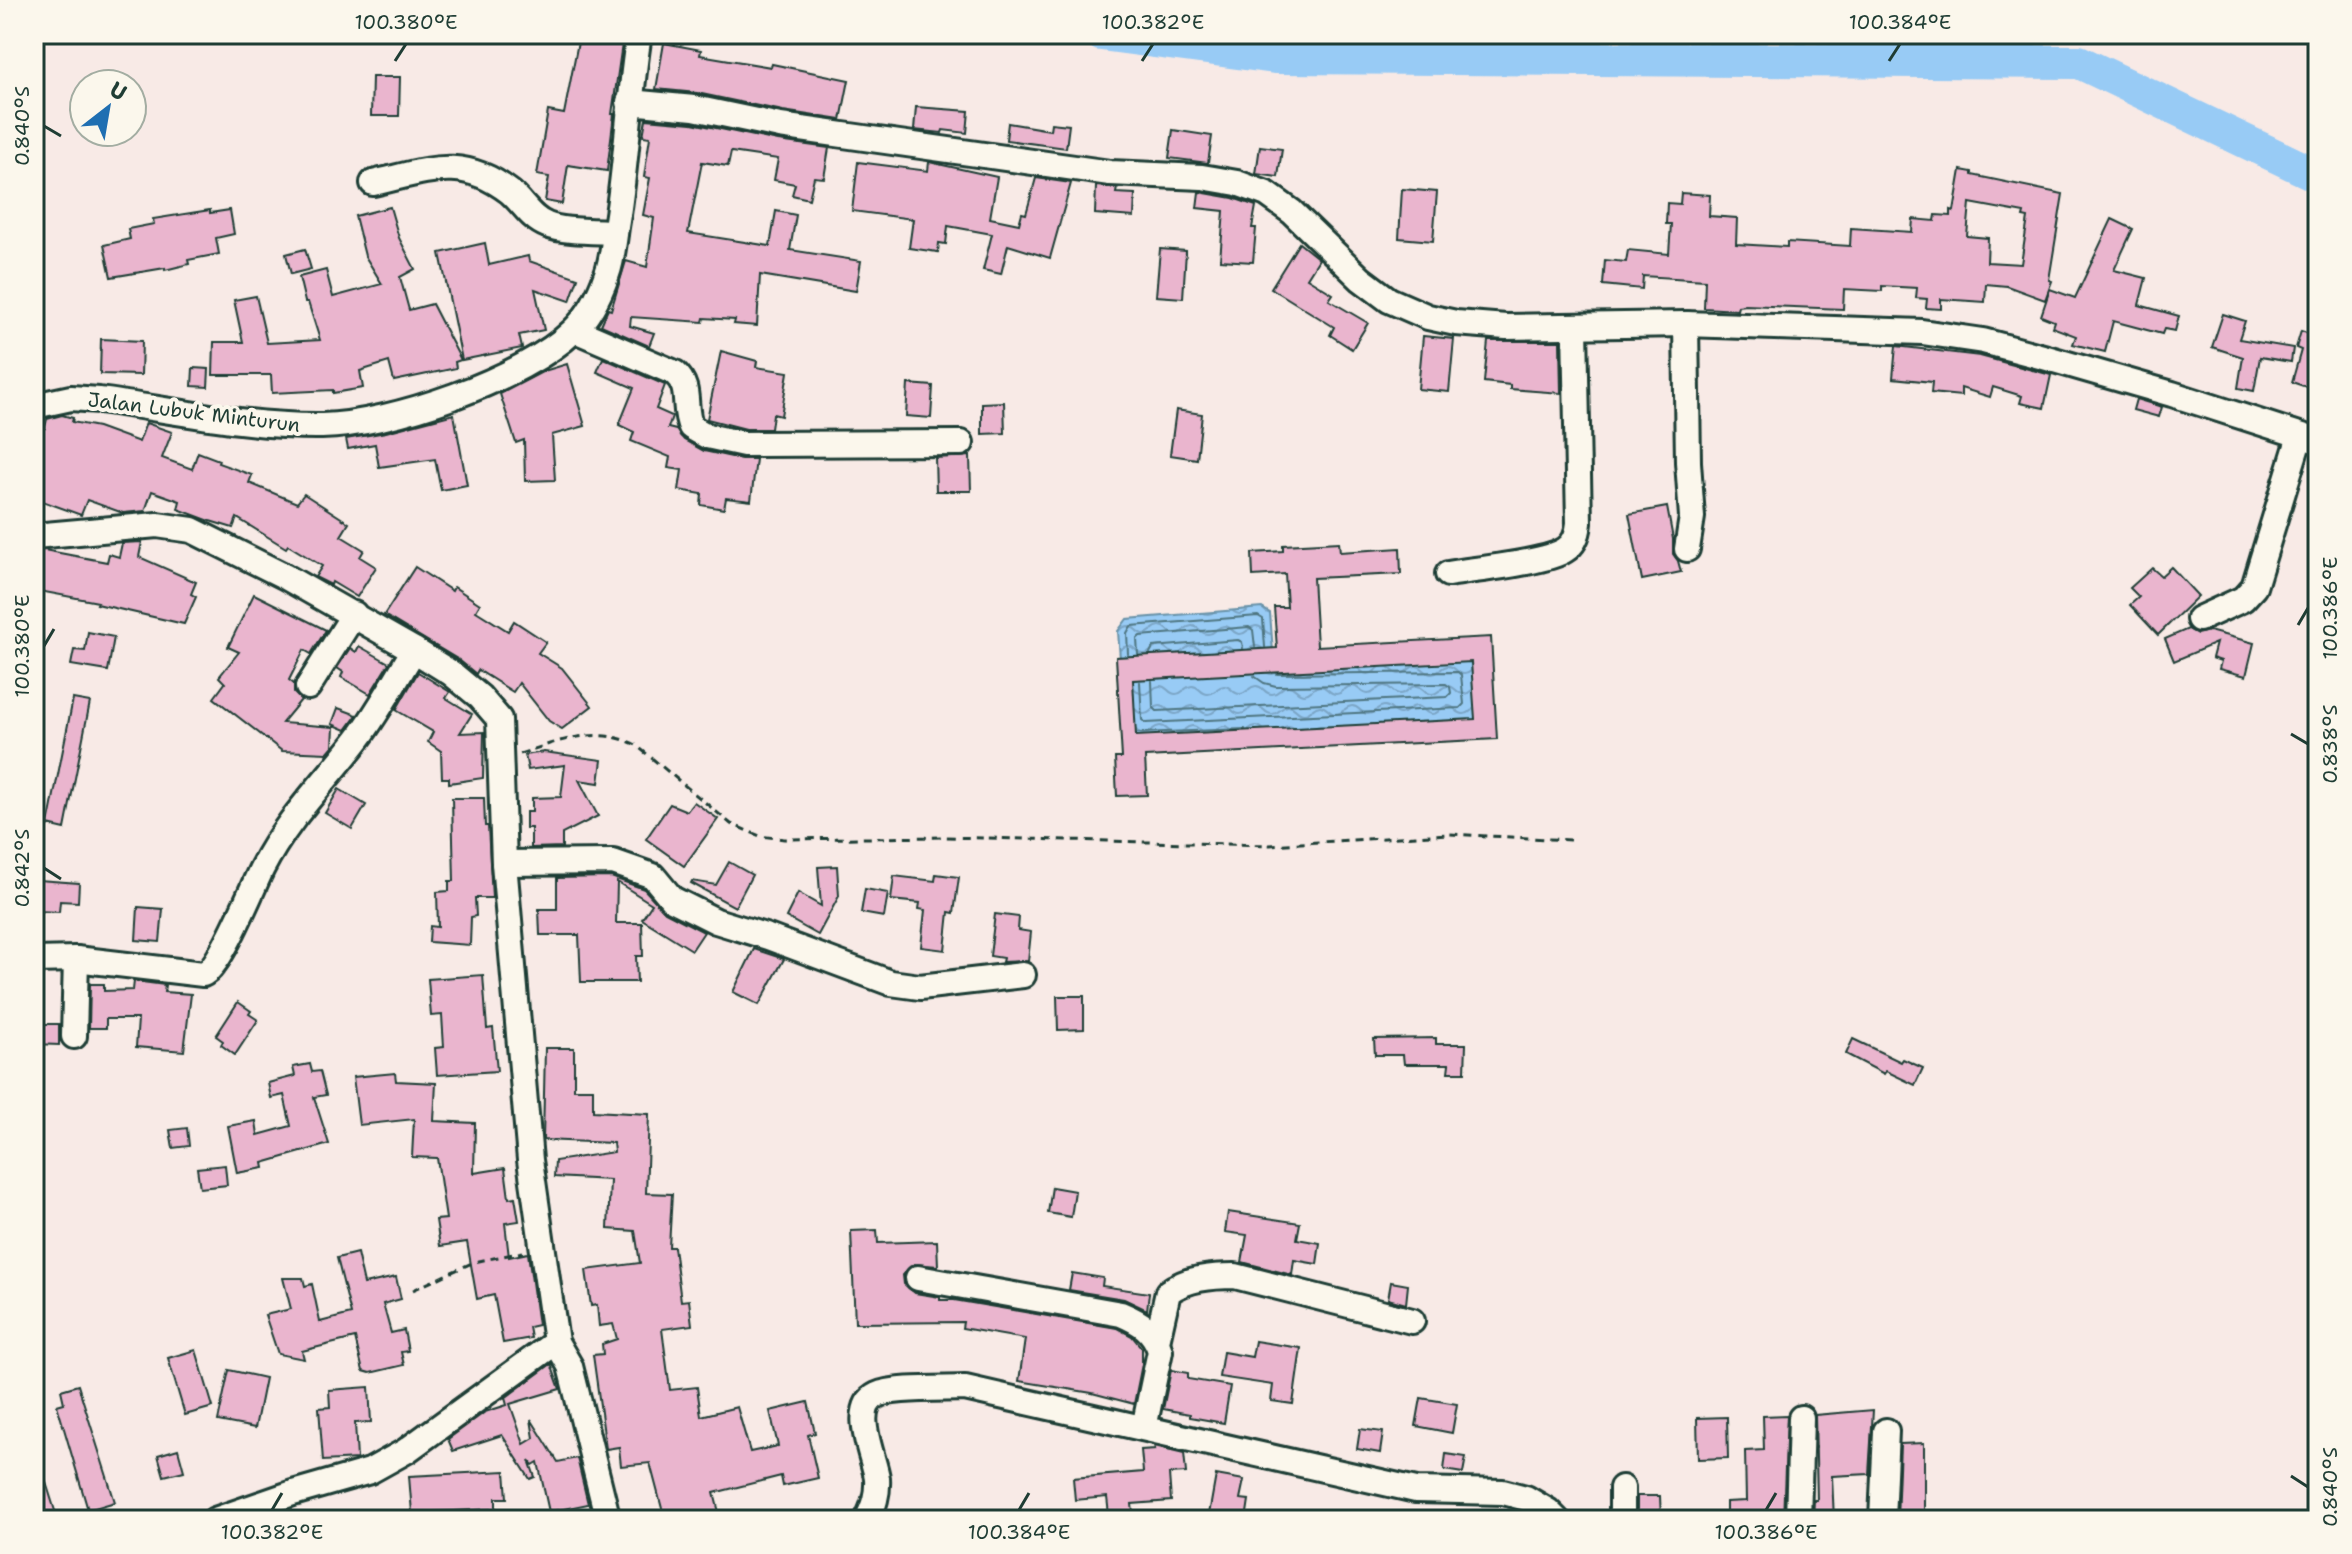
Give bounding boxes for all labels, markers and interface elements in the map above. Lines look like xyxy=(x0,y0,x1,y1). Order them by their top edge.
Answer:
text: 100.380°E xyxy=(354,9,458,35)
text: 100.382°E xyxy=(1102,9,1204,35)
text: 100.384°E xyxy=(1849,9,1951,35)
north arrow xyxy=(68,68,148,148)
text: U xyxy=(104,75,132,108)
text: 0.840°S xyxy=(9,86,35,166)
street label: Jalan Lubuk Minturun xyxy=(86,386,302,438)
text: 100.386°E xyxy=(2317,556,2343,660)
text: 100.380°E xyxy=(9,594,35,698)
text: 0.838°S xyxy=(2317,704,2343,784)
text: 0.842°S xyxy=(9,829,35,907)
text: 0.840°S xyxy=(2317,1447,2343,1527)
text: 100.382°E xyxy=(221,1519,323,1545)
text: 100.384°E xyxy=(968,1519,1070,1545)
text: 100.386°E xyxy=(1714,1519,1818,1545)

